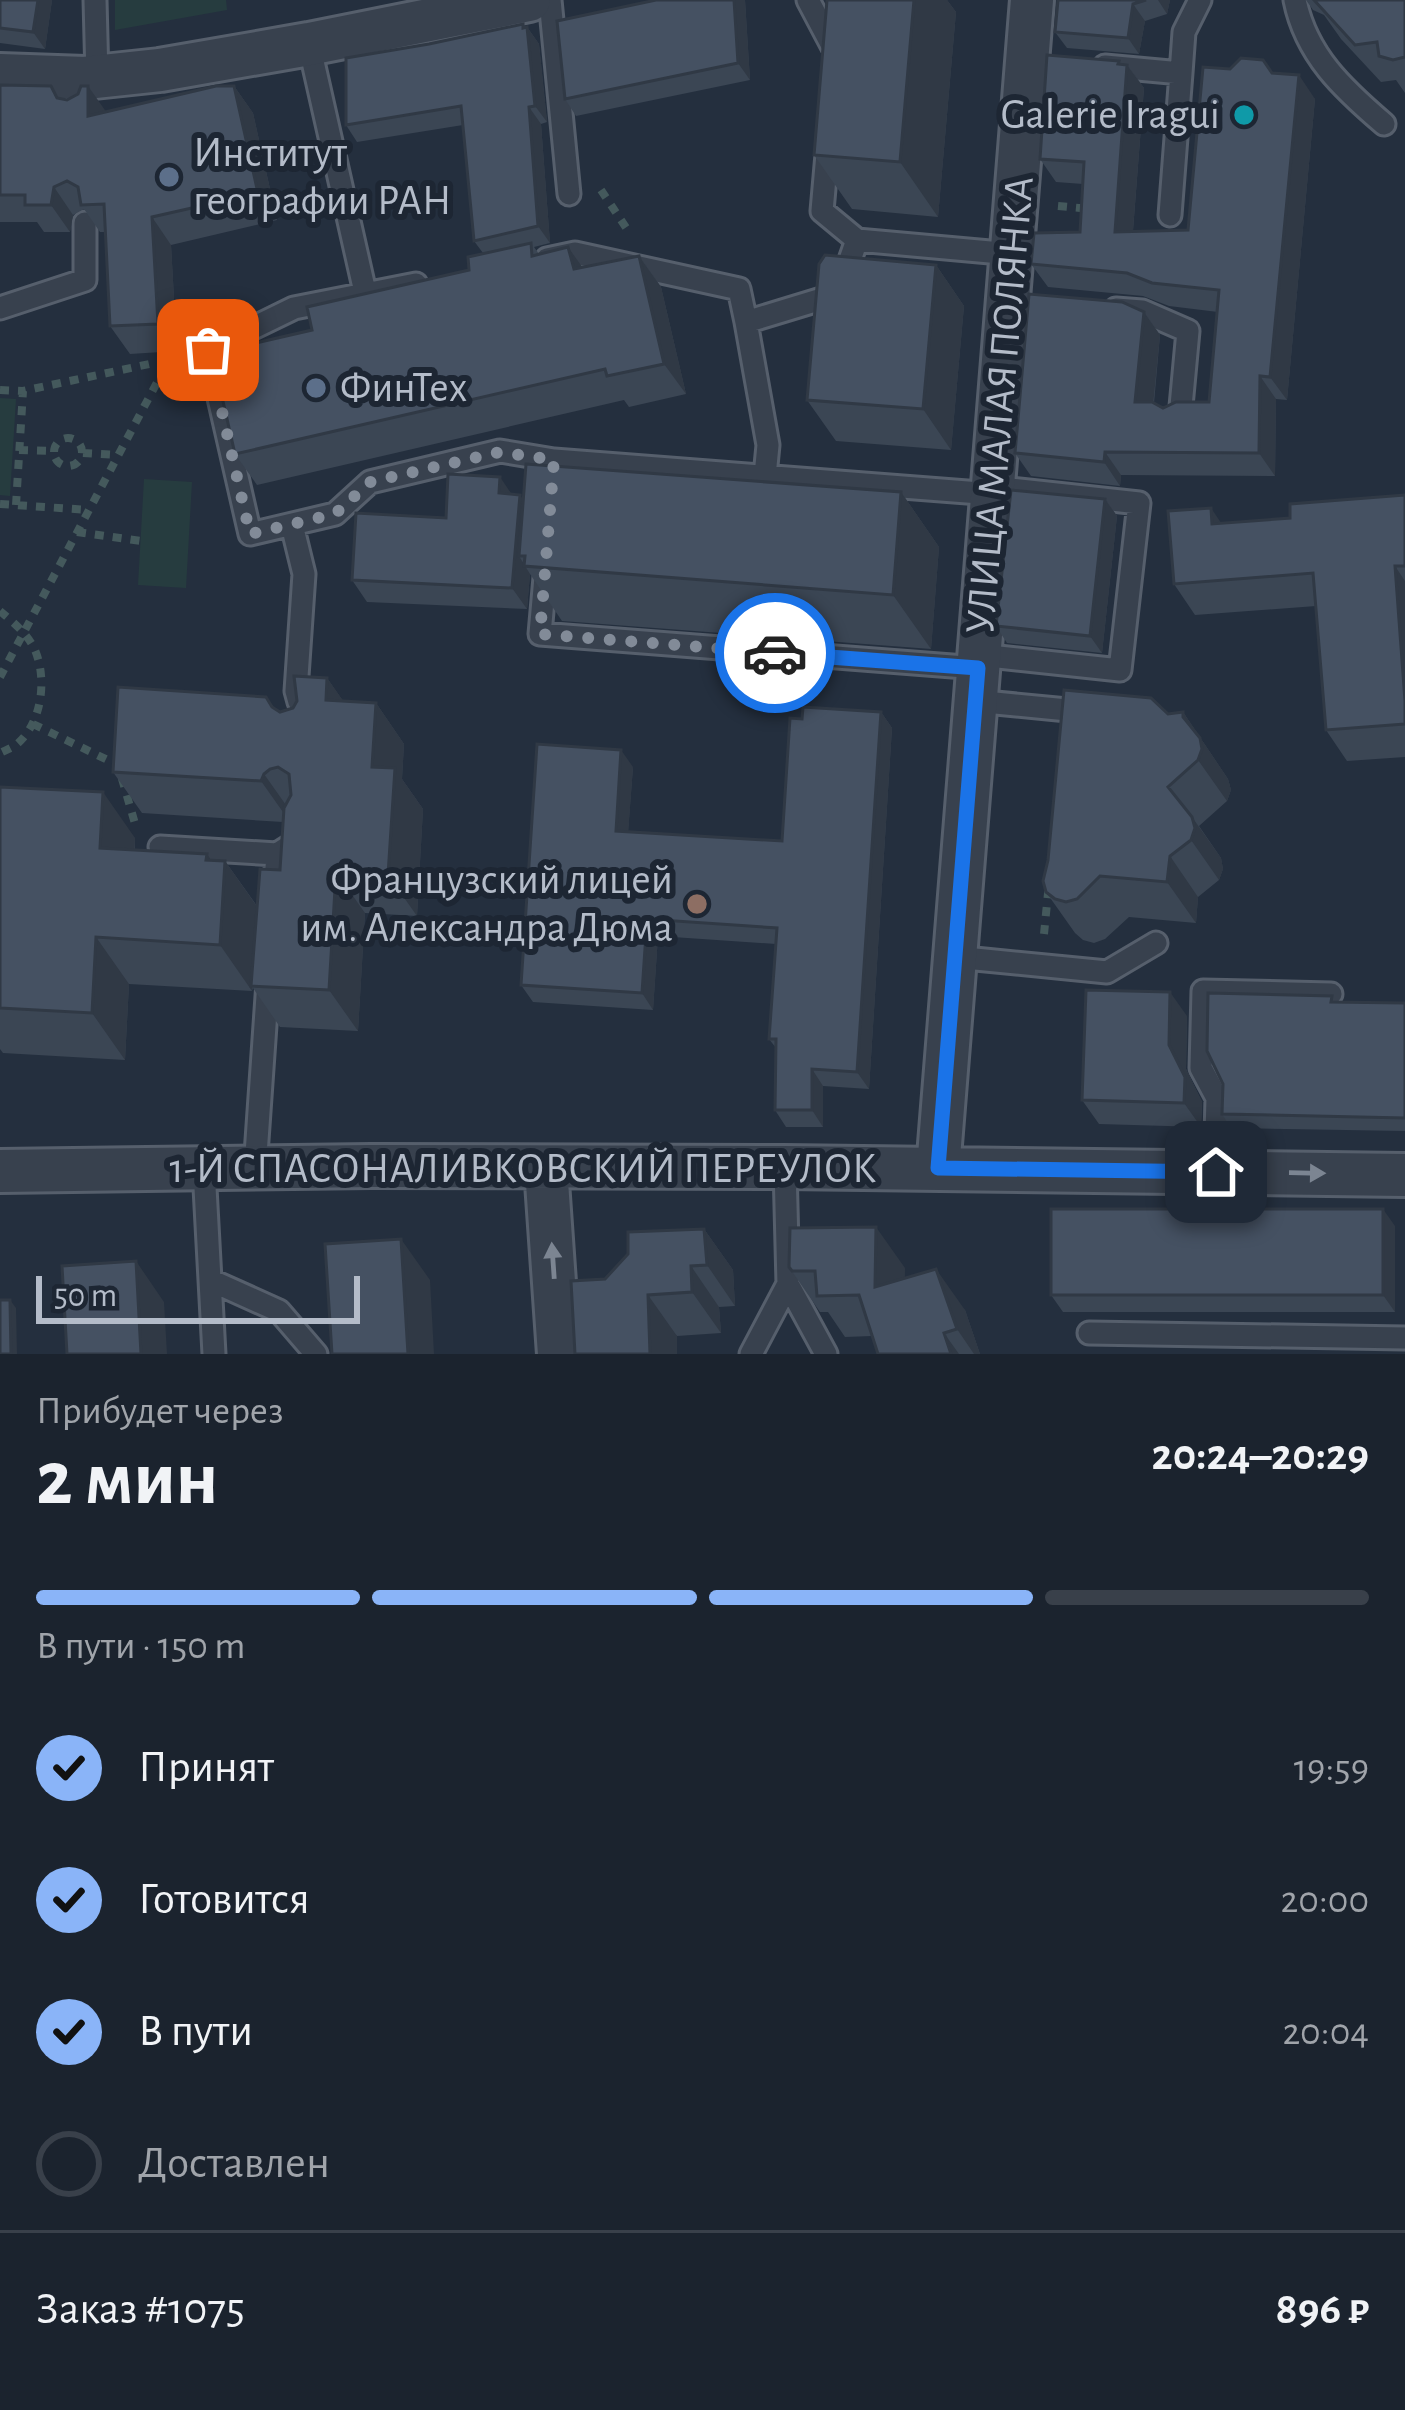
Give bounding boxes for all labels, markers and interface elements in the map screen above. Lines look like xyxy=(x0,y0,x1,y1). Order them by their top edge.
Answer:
place label: Galerie Iragui xyxy=(1001,94,1220,136)
marker: Galerie Iragui xyxy=(1231,102,1257,128)
place label: Институт географии РАН xyxy=(193,132,452,222)
marker: Институт географии РАН xyxy=(156,164,182,190)
street label: УЛИЦА МАЛАЯ ПОЛЯНКА xyxy=(959,174,1041,636)
pin xyxy=(157,299,259,401)
icon: bag xyxy=(175,317,241,383)
place label: ФинТех xyxy=(340,367,467,409)
marker: ФинТех xyxy=(303,375,329,401)
courier xyxy=(715,593,835,713)
icon: car xyxy=(742,620,808,686)
place label: Французский лицей им. Александра Дюма xyxy=(300,859,673,949)
marker: Французский лицей им. Александра Дюма xyxy=(684,891,710,917)
pin xyxy=(1165,1121,1267,1223)
icon: home xyxy=(1183,1139,1249,1205)
street label: 1-Й СПАСОНАЛИВКОВСКИЙ ПЕРЕУЛОК xyxy=(170,1147,876,1190)
one-way arrow xyxy=(1289,1164,1327,1183)
one-way arrow xyxy=(543,1242,562,1279)
scale bar xyxy=(36,1270,360,1323)
text: 50 m xyxy=(54,1280,117,1313)
text: Прибудет через xyxy=(36,1392,283,1431)
text: 20:24–20:29 xyxy=(1152,1433,1369,1478)
text: 2 мин xyxy=(36,1441,219,1519)
text: В пути · 150 m xyxy=(36,1627,245,1666)
icon: check xyxy=(36,1735,102,1801)
text: Принят xyxy=(138,1745,274,1790)
text: 19:59 xyxy=(1294,1749,1369,1788)
icon: check xyxy=(36,1867,102,1933)
text: Готовится xyxy=(138,1877,310,1922)
text: 20:00 xyxy=(1281,1881,1369,1920)
icon: check xyxy=(36,1999,102,2065)
text: В пути xyxy=(138,2009,253,2054)
text: 20:04 xyxy=(1282,2013,1369,2052)
text: Доставлен xyxy=(138,2141,330,2186)
text: Заказ #1075 xyxy=(36,2287,245,2332)
text: 896 ₽ xyxy=(1275,2287,1369,2332)

